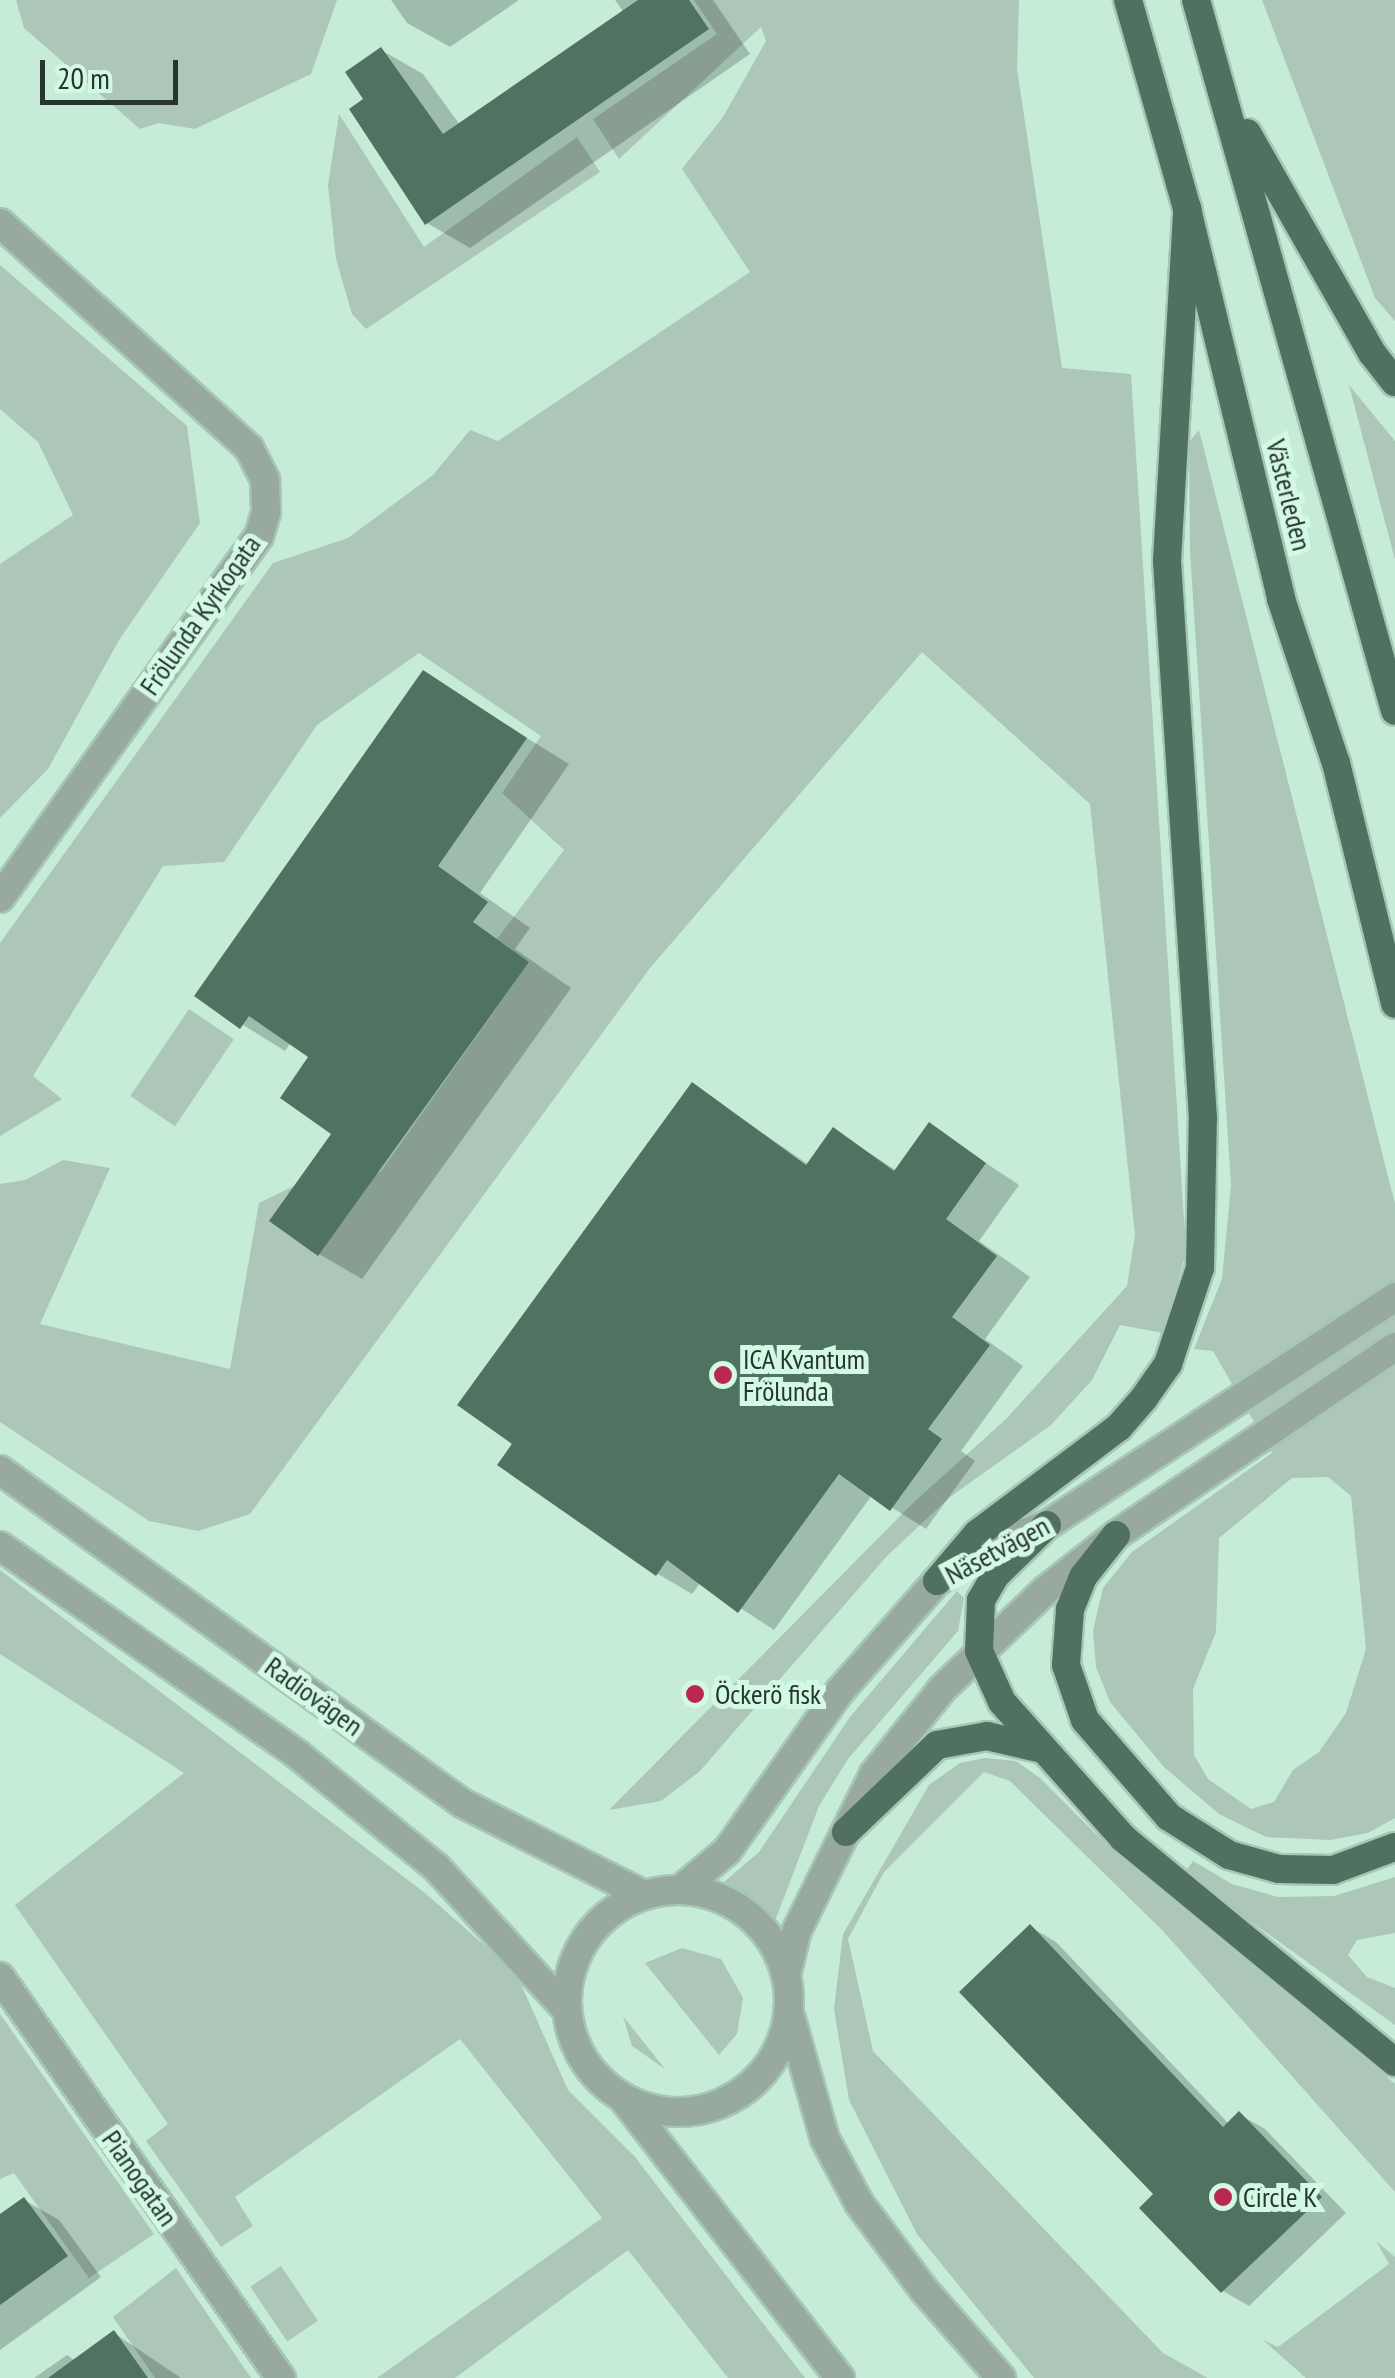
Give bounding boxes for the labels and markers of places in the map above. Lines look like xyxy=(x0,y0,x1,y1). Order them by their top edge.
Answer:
place label: ICA Kvantum Frölunda xyxy=(743,1342,866,1408)
marker: ICA Kvantum Frölunda xyxy=(712,1364,734,1386)
place label: Öckerö fisk xyxy=(715,1677,821,1711)
marker: Öckerö fisk xyxy=(684,1683,706,1705)
place label: Circle K xyxy=(1243,2180,1317,2214)
marker: Circle K xyxy=(1212,2186,1234,2208)

